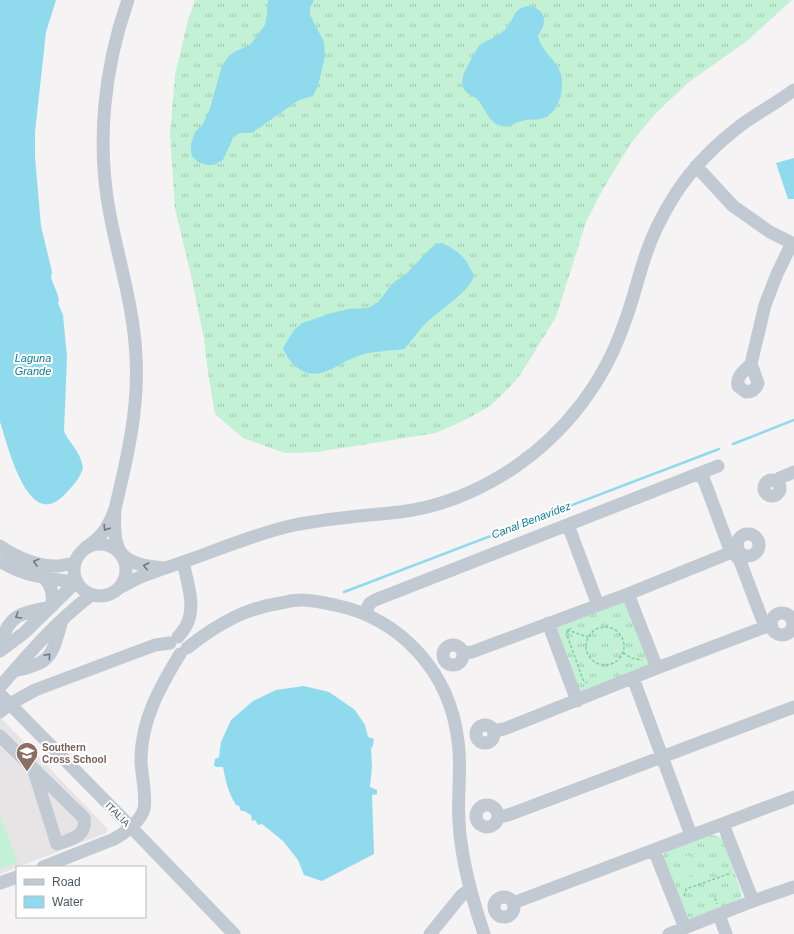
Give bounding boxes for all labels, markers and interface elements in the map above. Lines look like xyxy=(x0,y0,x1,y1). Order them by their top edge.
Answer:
water label: Laguna Grande xyxy=(15,352,51,377)
water label: Canal Benavídez xyxy=(490,499,573,541)
one-way arrow xyxy=(103,524,111,531)
one-way arrow xyxy=(32,558,39,567)
one-way arrow xyxy=(143,562,149,570)
one-way arrow xyxy=(15,612,22,619)
one-way arrow xyxy=(43,653,51,661)
school or university icon: Southern Cross School xyxy=(14,740,40,773)
place label: Southern Cross School xyxy=(42,742,107,765)
street label: ITALIA xyxy=(103,800,132,829)
legend xyxy=(16,866,146,918)
text: Road xyxy=(52,875,81,889)
text: Water xyxy=(52,895,84,909)

